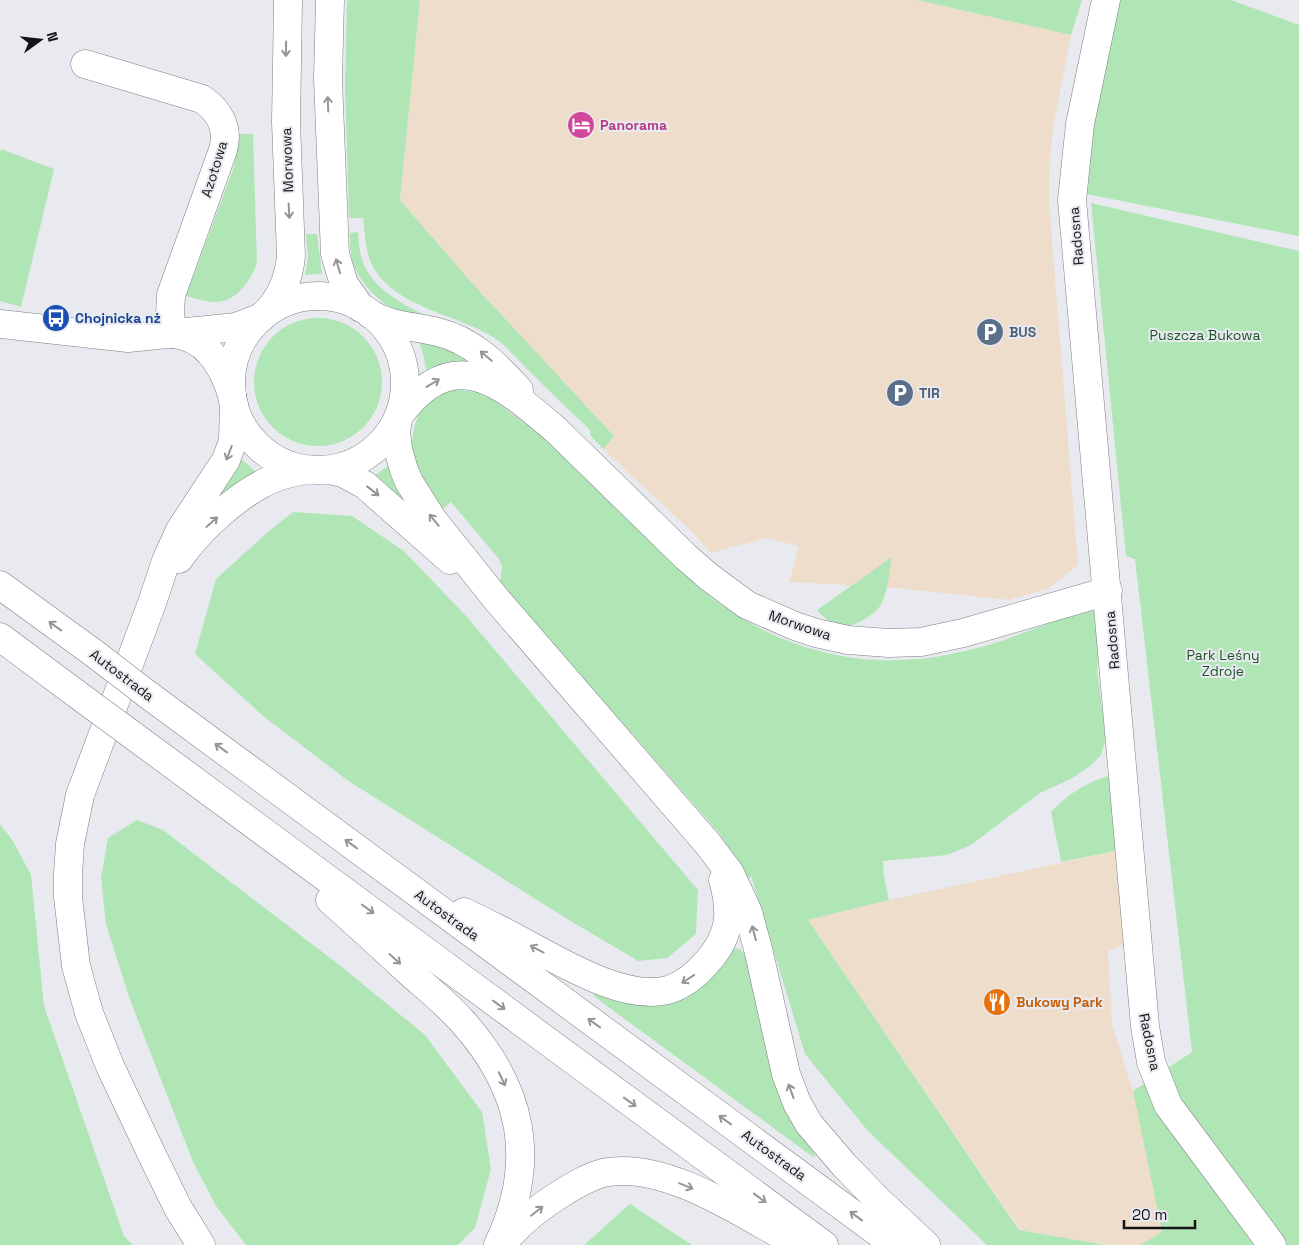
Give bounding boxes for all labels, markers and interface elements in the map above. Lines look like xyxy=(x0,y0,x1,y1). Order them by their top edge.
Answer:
north arrow xyxy=(15,15,65,65)
text: N xyxy=(43,30,62,44)
one-way arrow xyxy=(281,40,291,56)
one-way arrow xyxy=(324,96,333,112)
hotel icon: Panorama xyxy=(566,110,596,140)
place label: Panorama xyxy=(600,116,667,134)
street label: Morwowa xyxy=(277,127,297,193)
street label: Azotowa xyxy=(197,139,231,199)
one-way arrow xyxy=(284,203,293,219)
street label: Radosna xyxy=(1064,206,1088,266)
one-way arrow xyxy=(332,258,342,274)
bus stop icon: Chojnicka nż xyxy=(41,303,71,333)
place label: Chojnicka nż xyxy=(75,309,161,327)
parking icon: BUS xyxy=(975,317,1005,347)
place label: BUS xyxy=(1009,323,1037,341)
park label: Puszcza Bukowa xyxy=(1149,326,1261,344)
one-way arrow xyxy=(480,351,493,362)
one-way arrow xyxy=(426,378,440,388)
parking icon: TIR xyxy=(885,378,915,408)
place label: TIR xyxy=(919,384,940,402)
one-way arrow xyxy=(223,445,233,460)
one-way arrow xyxy=(366,486,379,497)
one-way arrow xyxy=(428,514,439,527)
one-way arrow xyxy=(205,516,218,528)
street label: Morwowa xyxy=(766,606,834,644)
street label: Radosna xyxy=(1100,610,1124,670)
one-way arrow xyxy=(49,620,62,631)
street label: Autostrada xyxy=(86,645,158,705)
park label: Park Leśny Zdroje xyxy=(1186,646,1260,680)
one-way arrow xyxy=(214,743,228,753)
one-way arrow xyxy=(345,839,359,850)
street label: Autostrada xyxy=(411,885,483,945)
one-way arrow xyxy=(361,904,375,914)
one-way arrow xyxy=(748,925,758,941)
one-way arrow xyxy=(530,944,545,953)
one-way arrow xyxy=(389,953,402,965)
one-way arrow xyxy=(681,974,695,985)
restaurant icon: Bukowy Park xyxy=(982,987,1012,1017)
place label: Bukowy Park xyxy=(1016,993,1103,1011)
one-way arrow xyxy=(492,1000,506,1010)
street label: Radosna xyxy=(1135,1012,1165,1072)
one-way arrow xyxy=(587,1018,601,1028)
one-way arrow xyxy=(498,1071,508,1086)
one-way arrow xyxy=(786,1083,795,1099)
one-way arrow xyxy=(623,1097,637,1107)
one-way arrow xyxy=(719,1114,732,1125)
street label: Autostrada xyxy=(738,1125,810,1185)
one-way arrow xyxy=(678,1182,693,1191)
one-way arrow xyxy=(753,1193,767,1203)
scale bar xyxy=(1124,1198,1195,1230)
text: 20 m xyxy=(1132,1205,1167,1224)
one-way arrow xyxy=(530,1206,543,1217)
one-way arrow xyxy=(849,1211,863,1221)

